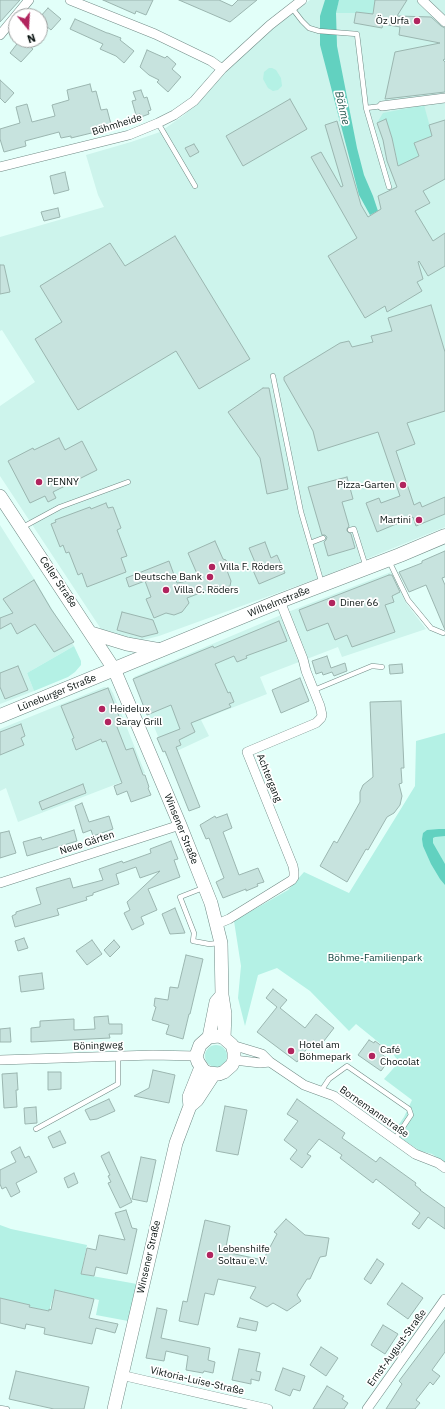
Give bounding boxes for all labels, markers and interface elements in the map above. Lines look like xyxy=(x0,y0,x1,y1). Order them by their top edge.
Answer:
north arrow xyxy=(8,8,48,48)
place label: Öz Urfa xyxy=(376,15,409,27)
marker: Öz Urfa xyxy=(412,16,422,26)
text: N xyxy=(25,31,37,46)
water label: Böhme xyxy=(332,90,352,126)
street label: Böhmheide xyxy=(91,112,143,138)
place label: PENNY xyxy=(47,476,79,488)
marker: PENNY xyxy=(34,477,44,487)
place label: Pizza-Garten xyxy=(337,479,395,491)
marker: Pizza-Garten xyxy=(398,480,408,490)
place label: Martini xyxy=(380,514,411,526)
marker: Martini xyxy=(414,515,424,525)
street label: Celler Straße xyxy=(37,554,79,610)
place label: Villa F. Röders xyxy=(220,561,283,573)
marker: Villa F. Röders xyxy=(207,562,217,572)
place label: Deutsche Bank xyxy=(134,571,202,583)
marker: Deutsche Bank xyxy=(205,572,215,582)
place label: Villa C. Röders xyxy=(174,584,239,596)
street label: Wilhelmstraße xyxy=(246,584,312,620)
marker: Villa C. Röders xyxy=(161,585,171,595)
place label: Diner 66 xyxy=(340,597,378,609)
marker: Diner 66 xyxy=(327,598,337,608)
street label: Lüneburger Straße xyxy=(16,672,98,714)
place label: Heidelux xyxy=(110,703,150,715)
marker: Heidelux xyxy=(97,704,107,714)
place label: Saray Grill xyxy=(116,716,162,728)
marker: Saray Grill xyxy=(103,717,113,727)
street label: Achtergang xyxy=(254,752,284,804)
street label: Winsener Straße xyxy=(161,792,201,866)
street label: Neue Gärten xyxy=(58,829,116,857)
park label: Böhme-Familienpark xyxy=(328,952,422,964)
street label: Böningweg xyxy=(73,1039,123,1053)
place label: Hotel am Böhmepark xyxy=(299,1039,351,1062)
place label: Café Chocolat xyxy=(380,1044,420,1068)
marker: Hotel am Böhmepark xyxy=(286,1046,296,1056)
marker: Café Chocolat xyxy=(367,1051,377,1061)
street label: Bornemannstraße xyxy=(337,1084,411,1140)
street label: Winsener Straße xyxy=(135,1219,163,1295)
place label: Lebenshilfe Soltau e. V. xyxy=(218,1243,270,1266)
marker: Lebenshilfe Soltau e. V. xyxy=(205,1250,215,1260)
street label: Ernst-August-Straße xyxy=(365,1307,429,1389)
street label: Viktoria-Luise-Straße xyxy=(149,1364,245,1398)

